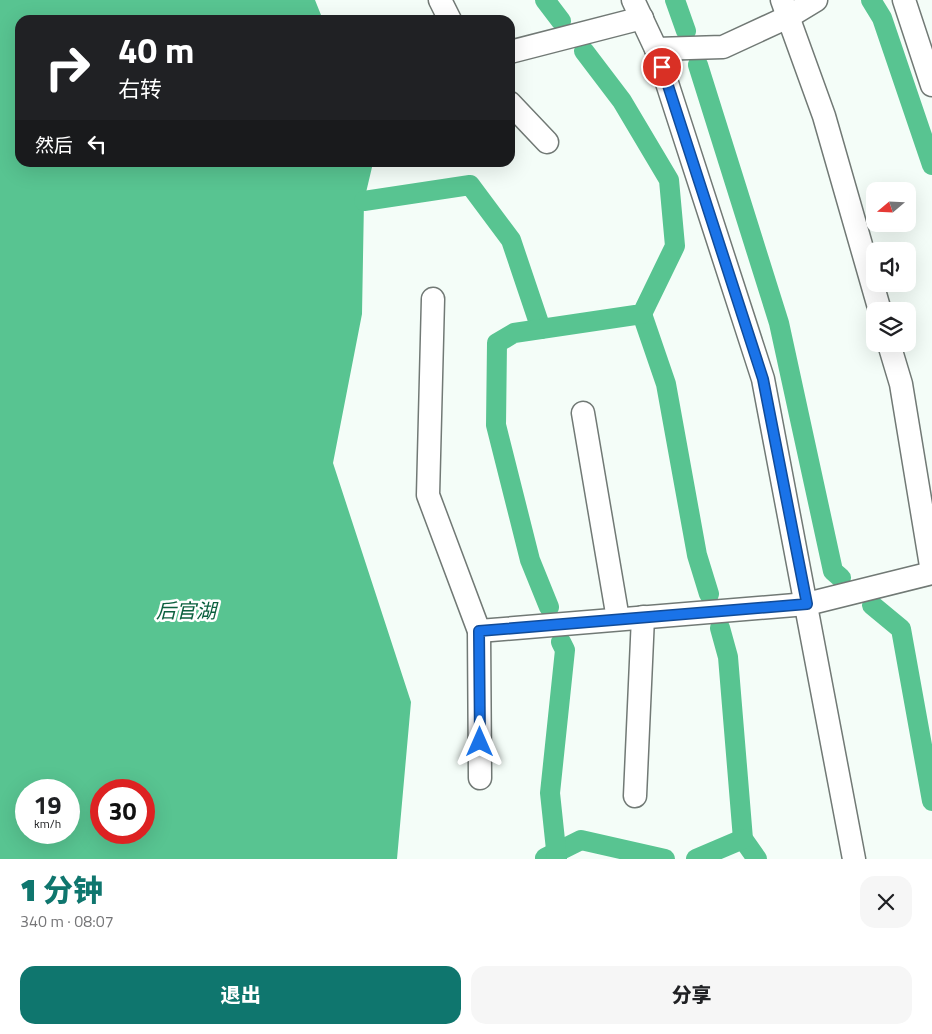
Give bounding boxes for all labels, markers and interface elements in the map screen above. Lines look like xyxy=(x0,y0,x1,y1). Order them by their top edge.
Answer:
text: 40 m xyxy=(118,23,194,77)
icon: right xyxy=(35,35,100,100)
pin xyxy=(641,46,683,88)
icon: arrive xyxy=(648,53,676,81)
text: 右转 xyxy=(118,72,162,106)
text: 然后 xyxy=(35,130,73,159)
icon: left xyxy=(83,130,111,158)
north arrow xyxy=(866,182,916,232)
map controls xyxy=(866,182,916,352)
button: sound xyxy=(866,242,916,292)
button: layers xyxy=(866,302,916,352)
water label: 后官湖 xyxy=(156,595,219,626)
position arrow xyxy=(453,715,505,767)
speed limit sign: 30 xyxy=(90,779,155,844)
text: 19 xyxy=(33,786,62,824)
text: km/h xyxy=(34,814,61,833)
text: 1 分钟 xyxy=(20,867,103,913)
button: close xyxy=(860,876,912,928)
text: 340 m · 08:07 xyxy=(20,909,114,933)
button: 退出 xyxy=(20,966,461,1024)
button: 分享 xyxy=(471,966,912,1024)

